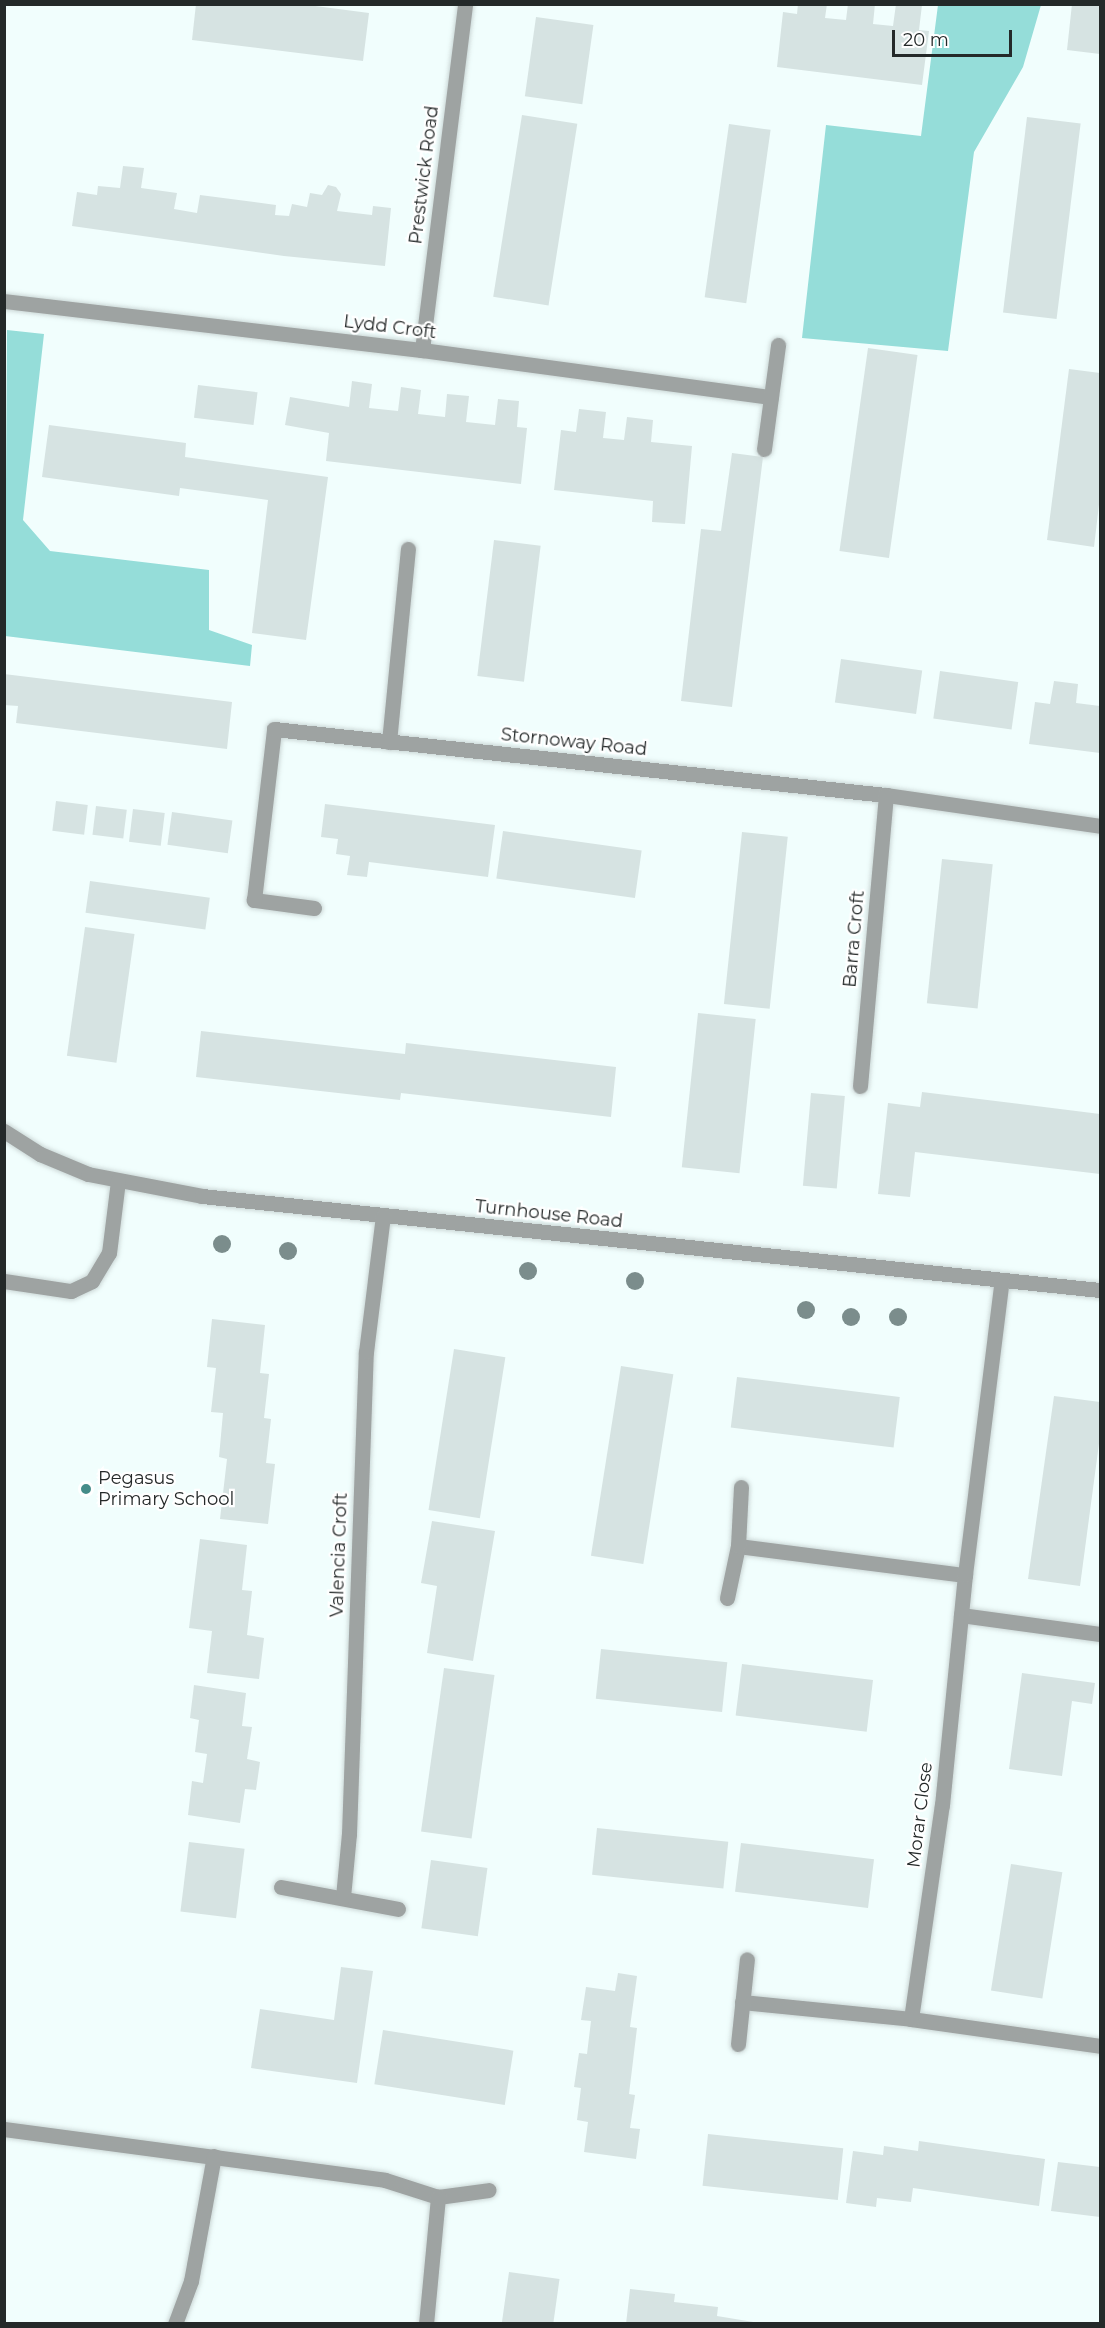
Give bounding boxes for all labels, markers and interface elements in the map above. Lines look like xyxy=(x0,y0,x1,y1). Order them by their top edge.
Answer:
scale bar xyxy=(895,18,1015,56)
text: 20 m xyxy=(903,29,949,51)
street label: Prestwick Road xyxy=(405,104,443,246)
street label: Lydd Croft xyxy=(342,311,438,343)
street label: Stornoway Road xyxy=(500,724,648,760)
street label: Barra Croft xyxy=(839,889,869,989)
street label: Turnhouse Road xyxy=(474,1196,624,1232)
place label: Pegasus Primary School xyxy=(98,1468,234,1510)
marker: Pegasus Primary School xyxy=(79,1482,93,1496)
street label: Valencia Croft xyxy=(326,1492,352,1618)
street label: Morar Close xyxy=(903,1761,937,1869)

